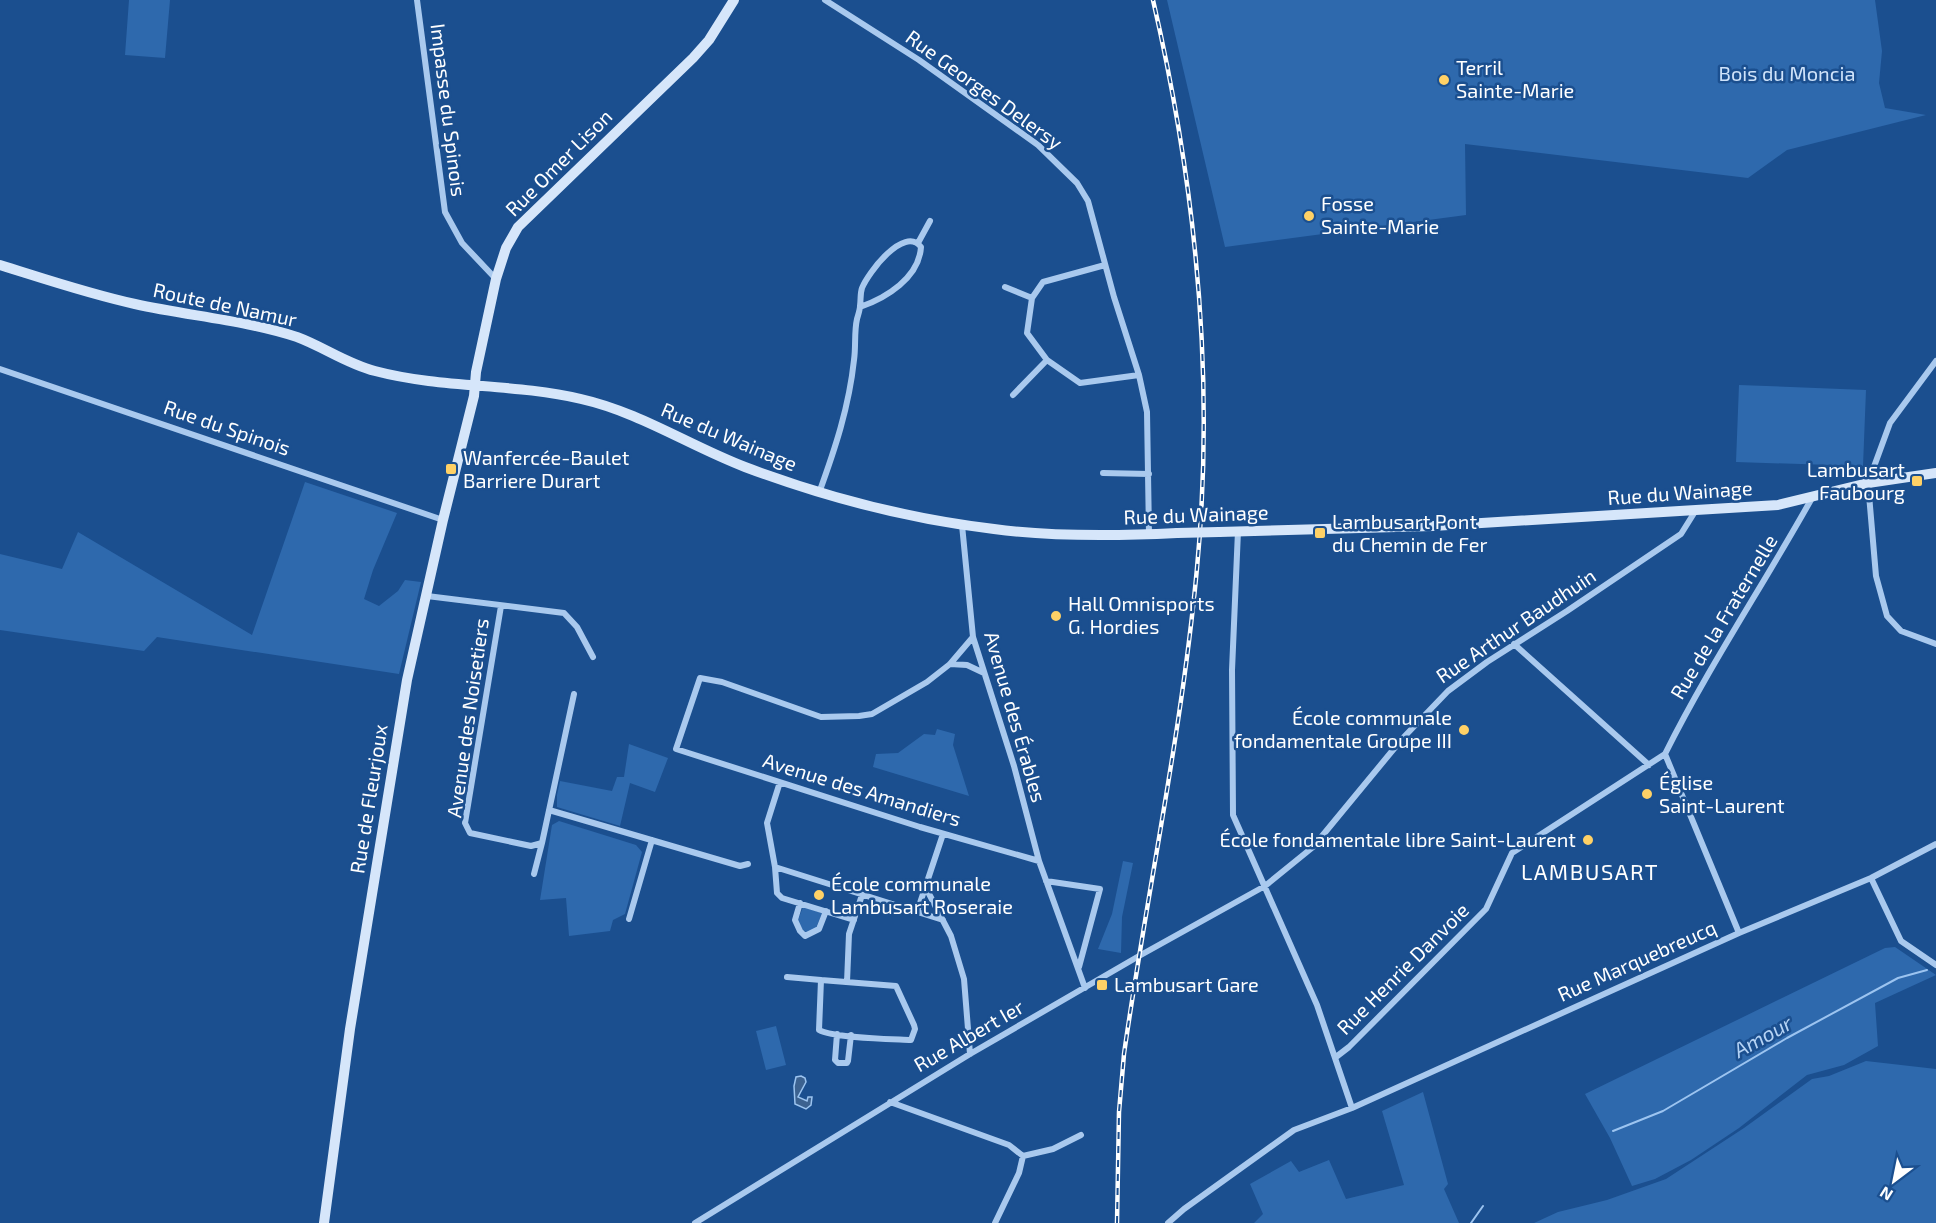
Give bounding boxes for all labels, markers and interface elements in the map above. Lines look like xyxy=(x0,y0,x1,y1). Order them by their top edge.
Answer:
street label: Impasse du Spinois xyxy=(426,22,472,198)
street label: Rue Georges Delersy xyxy=(902,24,1068,154)
place label: Terril Sainte-Marie xyxy=(1456,55,1574,102)
park label: Bois du Moncia xyxy=(1719,61,1855,85)
marker: Terril Sainte-Marie xyxy=(1437,73,1451,87)
street label: Rue Omer Lison xyxy=(500,104,617,221)
place label: Fosse Sainte-Marie xyxy=(1321,191,1439,238)
marker: Fosse Sainte-Marie xyxy=(1302,209,1316,223)
street label: Route de Namur xyxy=(151,277,299,331)
street label: Rue du Spinois xyxy=(161,394,294,460)
street label: Rue du Wainage xyxy=(658,397,801,475)
place label: Wanfercée-Baulet Barriere Durart xyxy=(463,445,630,492)
place label: Lambusart Faubourg xyxy=(1807,457,1905,504)
marker: Wanfercée-Baulet Barriere Durart xyxy=(444,462,458,476)
marker: Lambusart Faubourg xyxy=(1910,474,1924,488)
street label: Rue du Wainage xyxy=(1607,475,1753,509)
street label: Rue du Wainage xyxy=(1123,499,1269,529)
place label: Lambusart Pont du Chemin de Fer xyxy=(1332,509,1488,556)
marker: Lambusart Pont du Chemin de Fer xyxy=(1313,526,1327,540)
street label: Rue de la Fraternelle xyxy=(1664,530,1782,703)
street label: Rue Arthur Baudhuin xyxy=(1431,563,1600,688)
place label: Hall Omnisports G. Hordies xyxy=(1068,591,1215,638)
marker: Hall Omnisports G. Hordies xyxy=(1049,609,1063,623)
street label: Avenue des Noisetiers xyxy=(441,617,493,819)
street label: Avenue des Érables xyxy=(980,628,1052,805)
place label: École communale fondamentale Groupe III xyxy=(1234,705,1452,752)
street label: Rue de Fleurjoux xyxy=(344,722,392,875)
marker: École communale fondamentale Groupe III xyxy=(1457,723,1471,737)
street label: Avenue des Amandiers xyxy=(760,747,964,831)
place label: Église Saint-Laurent xyxy=(1659,770,1785,817)
marker: Église Saint-Laurent xyxy=(1640,787,1654,801)
place label: École fondamentale libre Saint-Laurent xyxy=(1220,827,1576,851)
marker: École fondamentale libre Saint-Laurent xyxy=(1581,833,1595,847)
district label: LAMBUSART xyxy=(1521,858,1659,884)
place label: École communale Lambusart Roseraie xyxy=(831,871,1013,918)
marker: École communale Lambusart Roseraie xyxy=(812,888,826,902)
street label: Rue Henrie Danvoie xyxy=(1331,897,1473,1039)
street label: Rue Marquebreucq xyxy=(1554,914,1720,1006)
place label: Lambusart Gare xyxy=(1114,972,1259,996)
marker: Lambusart Gare xyxy=(1095,978,1109,992)
street label: Rue Albert Ier xyxy=(909,994,1028,1076)
water label: Amour xyxy=(1728,1009,1797,1062)
north arrow xyxy=(1864,1151,1924,1211)
text: N xyxy=(1876,1183,1896,1205)

